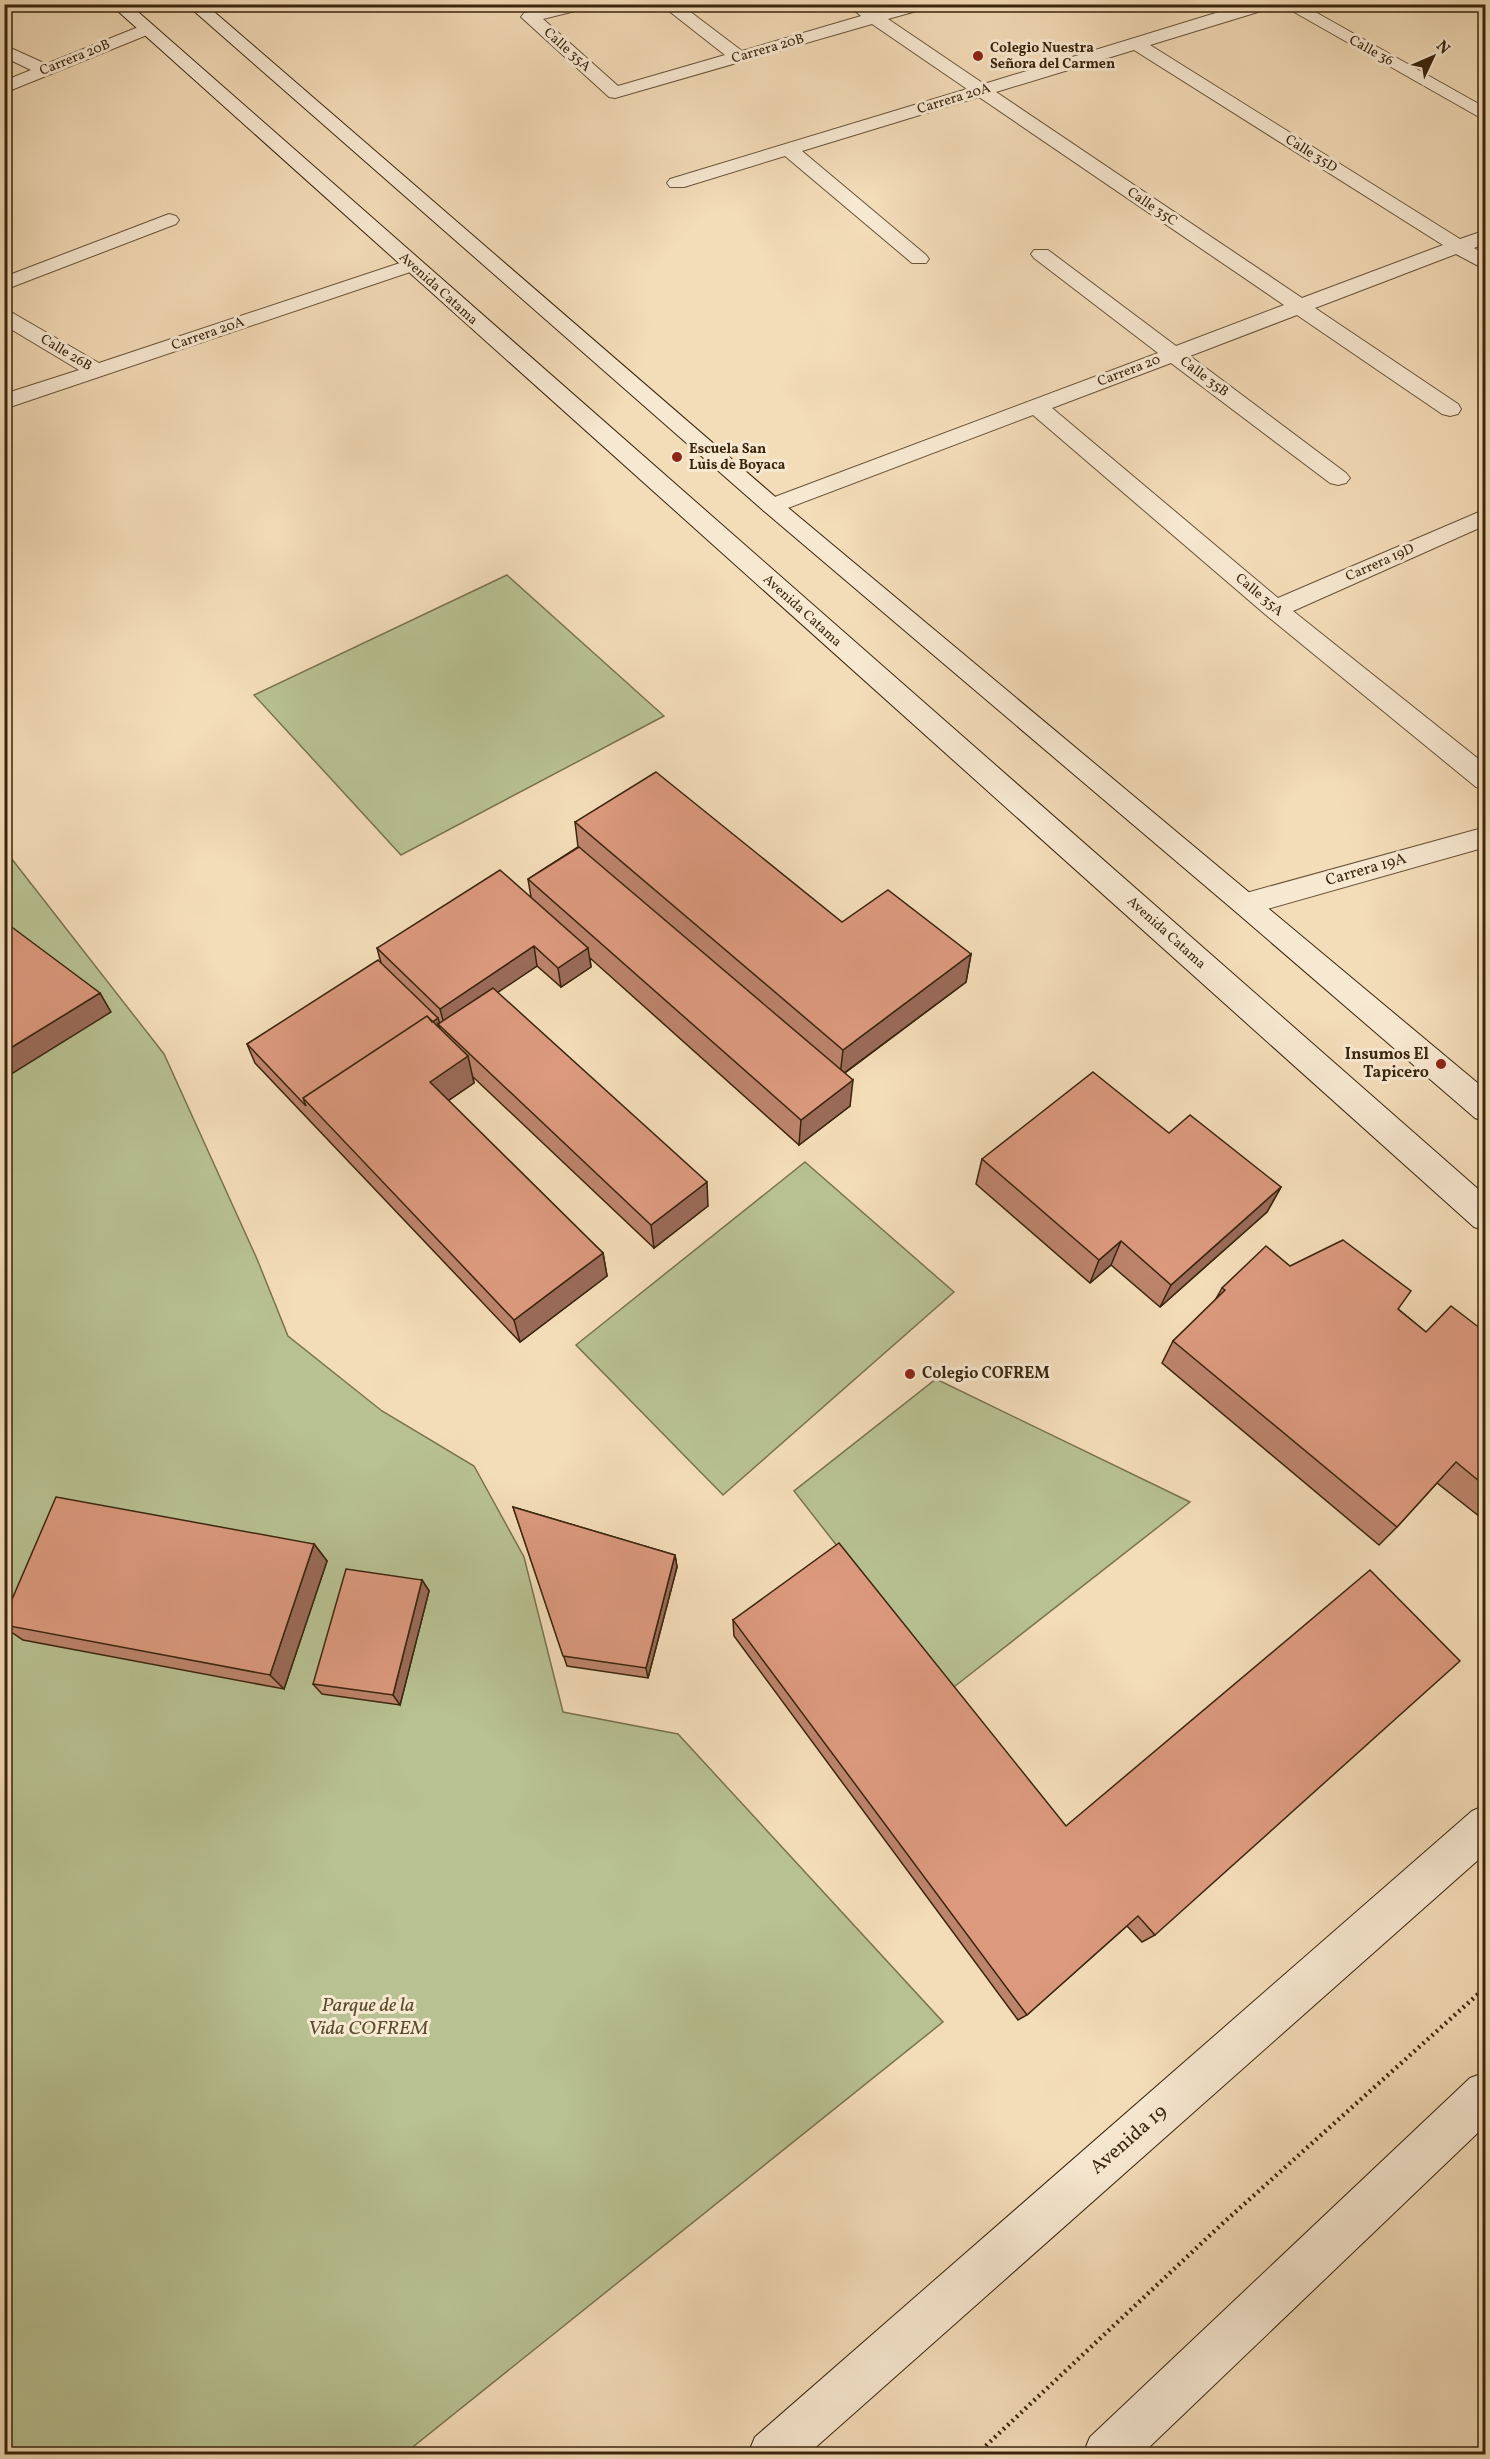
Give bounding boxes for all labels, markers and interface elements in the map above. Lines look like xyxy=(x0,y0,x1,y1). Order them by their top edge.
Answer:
street label: Calle 35A xyxy=(539,24,595,76)
north arrow xyxy=(1403,27,1463,87)
street label: Carrera 20B xyxy=(730,30,806,68)
street label: Calle 36 xyxy=(1345,31,1397,71)
street label: Carrera 20B xyxy=(37,35,113,81)
text: N xyxy=(1430,36,1455,60)
place label: Colegio Nuestra Señora del Carmen xyxy=(990,39,1115,74)
marker: Colegio Nuestra Señora del Carmen xyxy=(971,49,985,63)
street label: Carrera 20A xyxy=(915,79,993,119)
street label: Calle 35D xyxy=(1281,131,1341,177)
street label: Calle 35C xyxy=(1123,183,1181,231)
street label: Avenida Catama xyxy=(394,248,482,330)
street label: Carrera 20A xyxy=(169,313,247,355)
street label: Calle 26B xyxy=(37,330,95,376)
street label: Carrera 20 xyxy=(1095,350,1163,392)
street label: Calle 35B xyxy=(1176,352,1232,402)
place label: Escuela San Luis de Boyaca xyxy=(689,440,786,475)
marker: Escuela San Luis de Boyaca xyxy=(670,450,684,464)
street label: Carrera 19D xyxy=(1343,539,1417,587)
street label: Calle 35A xyxy=(1231,569,1287,621)
street label: Avenida Catama xyxy=(758,570,846,652)
street label: Carrera 19A xyxy=(1323,848,1409,892)
street label: Avenida Catama xyxy=(1122,892,1210,974)
place label: Insumos El Tapicero xyxy=(1345,1044,1430,1084)
marker: Insumos El Tapicero xyxy=(1434,1057,1448,1071)
place label: Colegio COFREM xyxy=(922,1363,1050,1385)
marker: Colegio COFREM xyxy=(903,1367,917,1381)
park label: Parque de la Vida COFREM xyxy=(308,1992,428,2043)
street label: Avenida 19 xyxy=(1084,2099,1174,2181)

